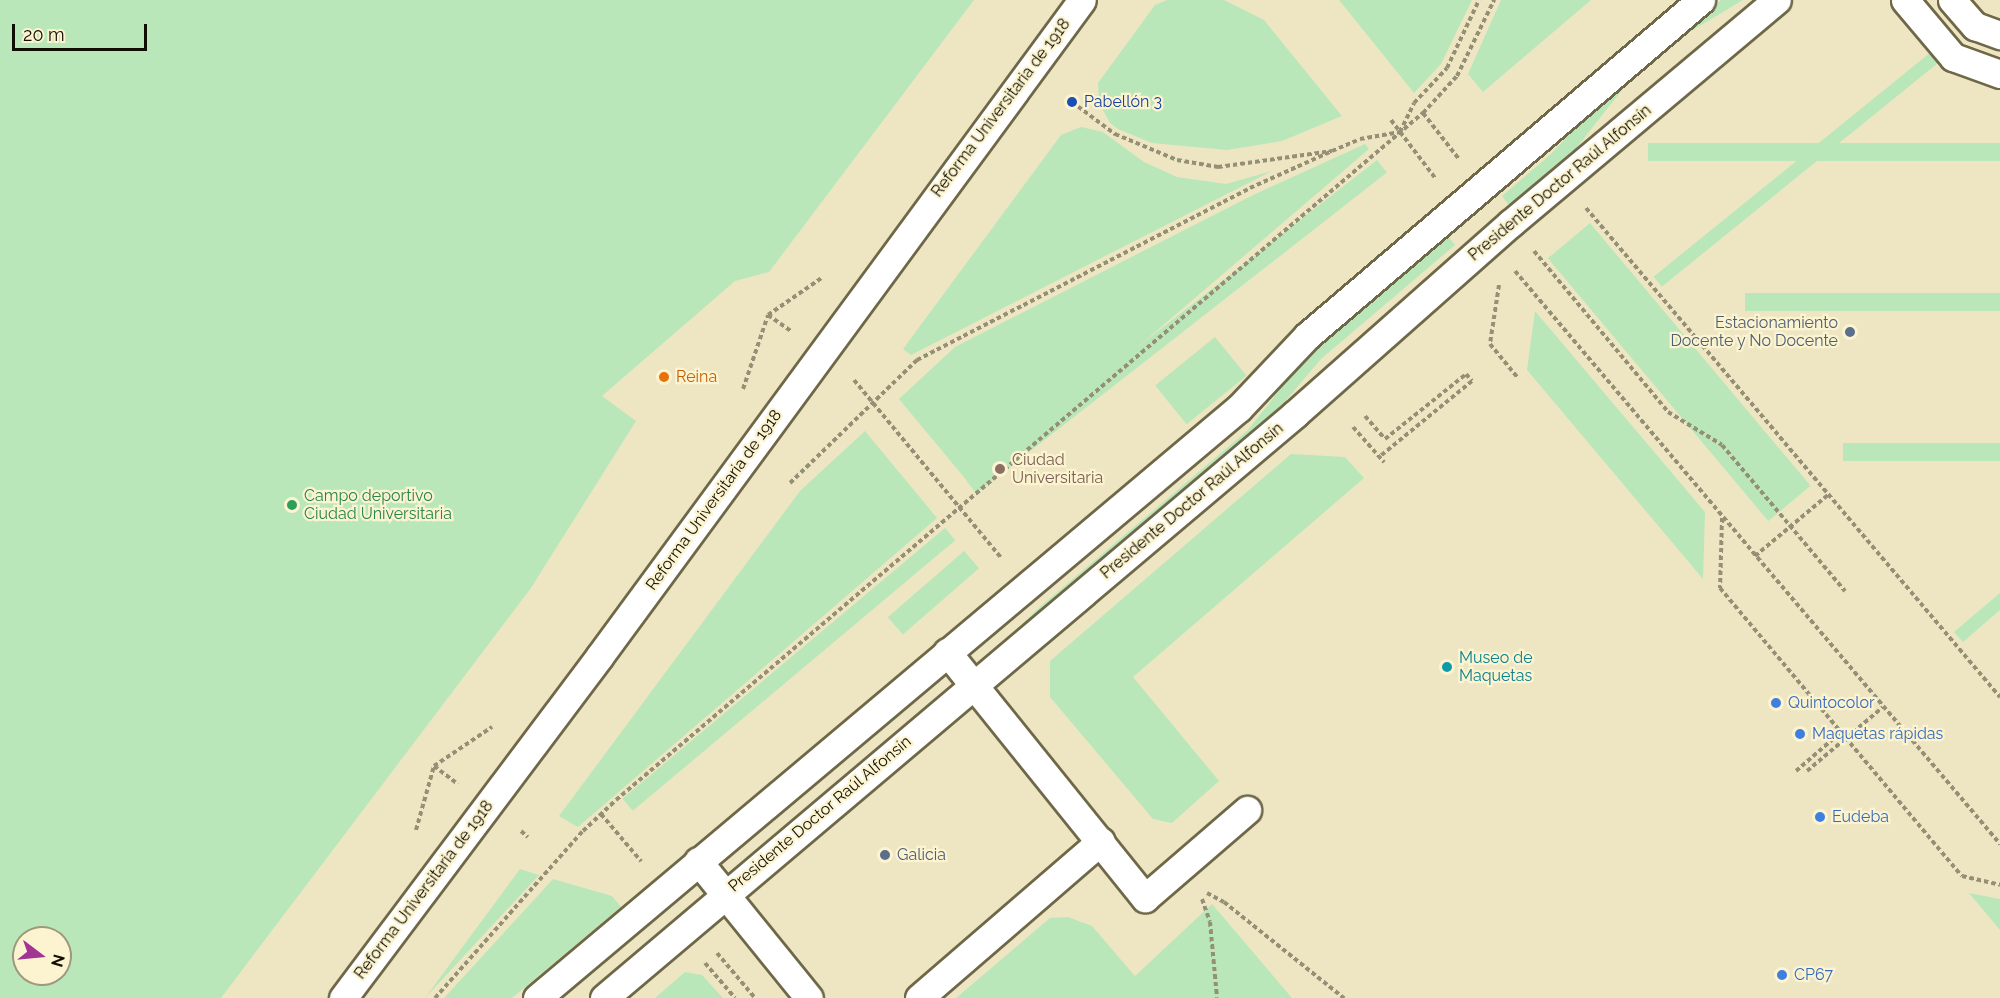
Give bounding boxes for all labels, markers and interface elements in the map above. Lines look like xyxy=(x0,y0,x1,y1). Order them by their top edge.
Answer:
scale bar xyxy=(15,12,150,50)
street label: Reforma Universitaria de 1918 xyxy=(928,15,1074,201)
text: 20 m xyxy=(23,24,65,45)
place label: Pabellón 3 xyxy=(1084,92,1162,112)
marker: Pabellón 3 xyxy=(1065,95,1079,109)
street label: Presidente Doctor Raúl Alfonsín xyxy=(1464,100,1656,266)
place label: Estacionamiento Docente y No Docente xyxy=(1670,313,1838,351)
marker: Estacionamiento Docente y No Docente xyxy=(1843,325,1857,339)
place label: Reina xyxy=(676,367,717,387)
marker: Reina xyxy=(657,370,671,384)
street label: Reforma Universitaria de 1918 xyxy=(642,406,786,594)
street label: Presidente Doctor Raúl Alfonsín xyxy=(1096,418,1288,584)
place label: Ciudad Universitaria xyxy=(1012,450,1103,488)
marker: Ciudad Universitaria xyxy=(993,462,1007,476)
place label: Campo deportivo Ciudad Universitaria xyxy=(304,486,452,524)
marker: Campo deportivo Ciudad Universitaria xyxy=(285,498,299,512)
place label: Museo de Maquetas xyxy=(1459,648,1533,686)
marker: Museo de Maquetas xyxy=(1440,660,1454,674)
place label: Quintocolor xyxy=(1788,693,1875,713)
marker: Quintocolor xyxy=(1769,696,1783,710)
place label: Maquetas rápidas xyxy=(1812,724,1943,744)
marker: Maquetas rápidas xyxy=(1793,727,1807,741)
street label: Presidente Doctor Raúl Alfonsín xyxy=(724,731,916,897)
street label: Reforma Universitaria de 1918 xyxy=(351,797,497,983)
place label: Eudeba xyxy=(1832,807,1889,827)
marker: Eudeba xyxy=(1813,810,1827,824)
place label: Galicia xyxy=(897,845,946,865)
marker: Galicia xyxy=(878,848,892,862)
north arrow xyxy=(12,926,72,986)
text: N xyxy=(47,952,69,969)
place label: CP67 xyxy=(1794,965,1833,985)
marker: CP67 xyxy=(1775,968,1789,982)

